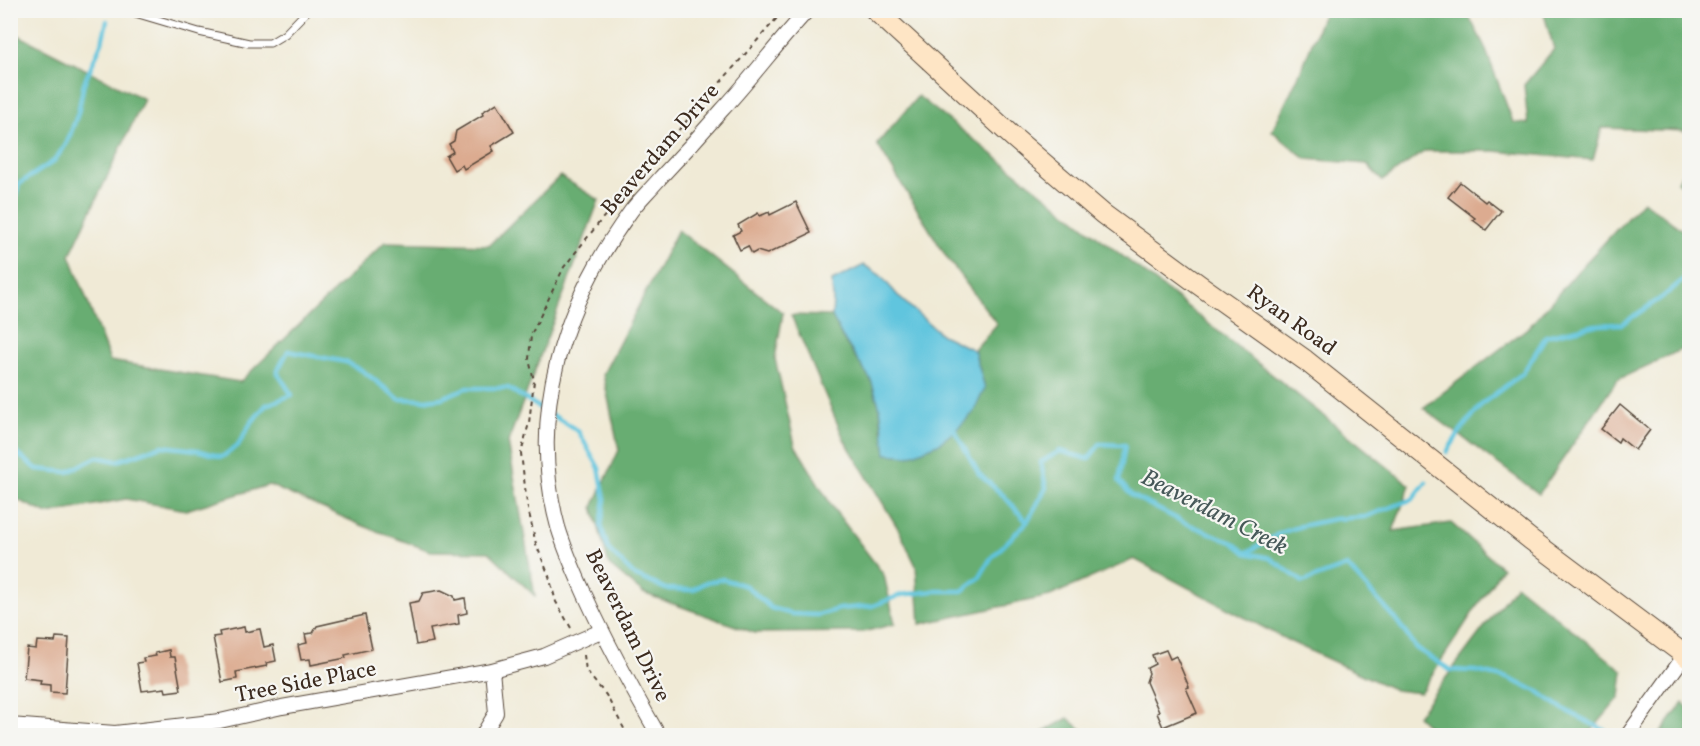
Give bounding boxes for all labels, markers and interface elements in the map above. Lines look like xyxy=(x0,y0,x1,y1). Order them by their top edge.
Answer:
street label: Beaverdam Drive xyxy=(595,77,727,223)
street label: Ryan Road xyxy=(1240,278,1342,364)
water label: Beaverdam Creek xyxy=(1135,461,1293,565)
street label: Beaverdam Drive xyxy=(577,544,677,708)
street label: Tree Side Place xyxy=(233,654,379,712)

